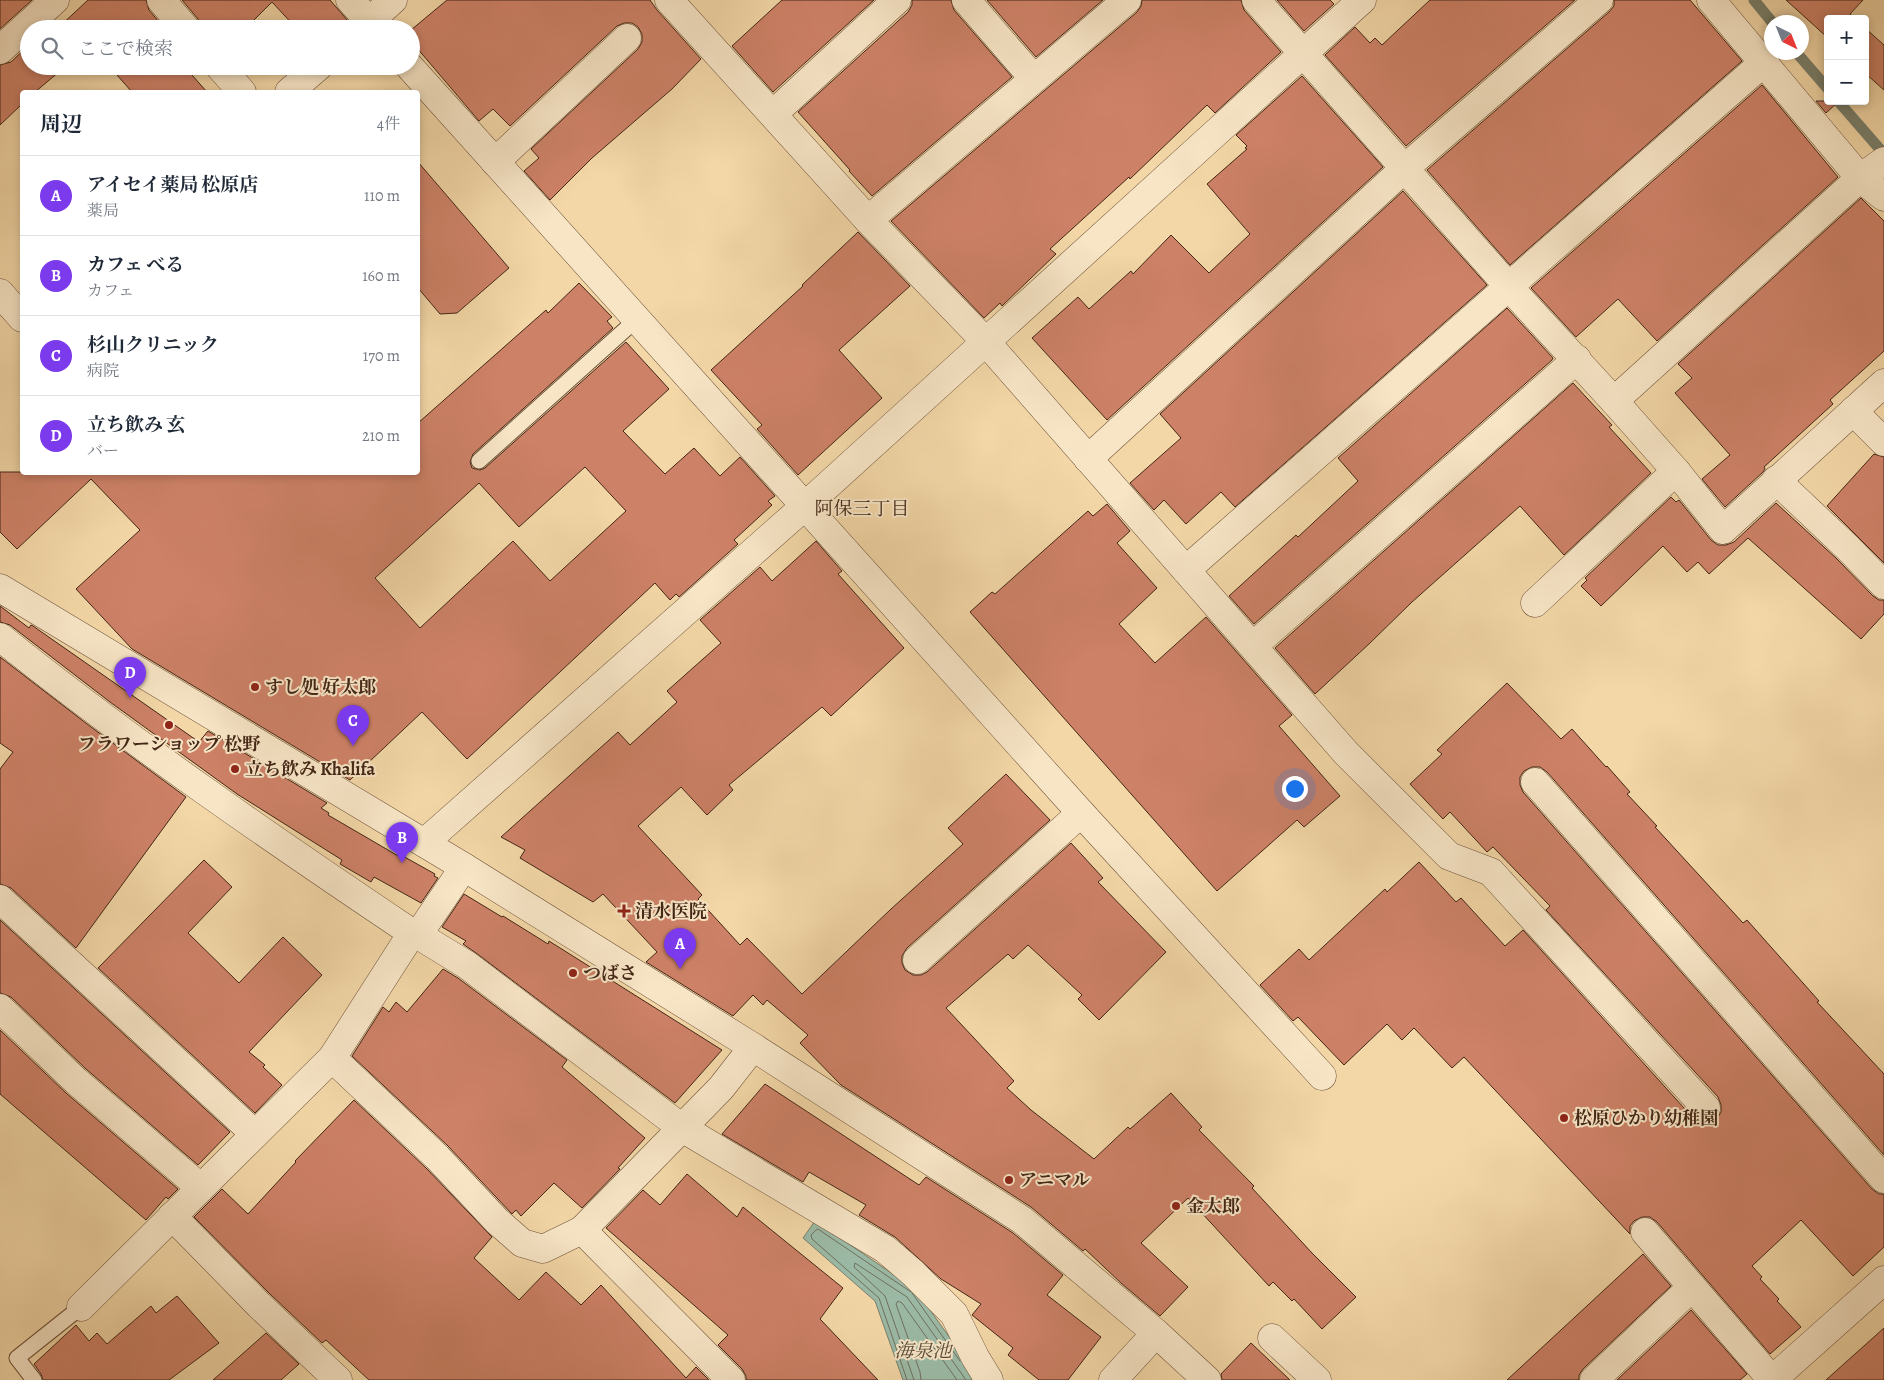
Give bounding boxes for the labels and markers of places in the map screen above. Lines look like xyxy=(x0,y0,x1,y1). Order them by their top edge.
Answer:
pin: D xyxy=(114,657,146,698)
place label: すし処 好太郎 xyxy=(265,675,376,699)
marker: すし処 好太郎 xyxy=(249,681,261,693)
pin: C xyxy=(337,705,369,746)
marker: フラワーショップ 松野 xyxy=(163,719,175,731)
place label: フラワーショップ 松野 xyxy=(78,732,261,756)
place label: 立ち飲み Khalifa xyxy=(245,757,375,781)
marker: 立ち飲み Khalifa xyxy=(229,763,241,775)
pin: B xyxy=(386,822,418,863)
place label: 清水医院 xyxy=(635,899,707,923)
marker: 清水医院 xyxy=(617,904,631,918)
pin: A xyxy=(664,928,696,969)
place label: つばさ xyxy=(583,961,637,985)
marker: つばさ xyxy=(567,967,579,979)
place label: 松原ひかり幼稚園 xyxy=(1574,1106,1718,1130)
marker: 松原ひかり幼稚園 xyxy=(1558,1112,1570,1124)
place label: アニマル xyxy=(1019,1168,1090,1192)
marker: アニマル xyxy=(1003,1174,1015,1186)
place label: 金太郎 xyxy=(1186,1194,1240,1218)
marker: 金太郎 xyxy=(1170,1200,1182,1212)

